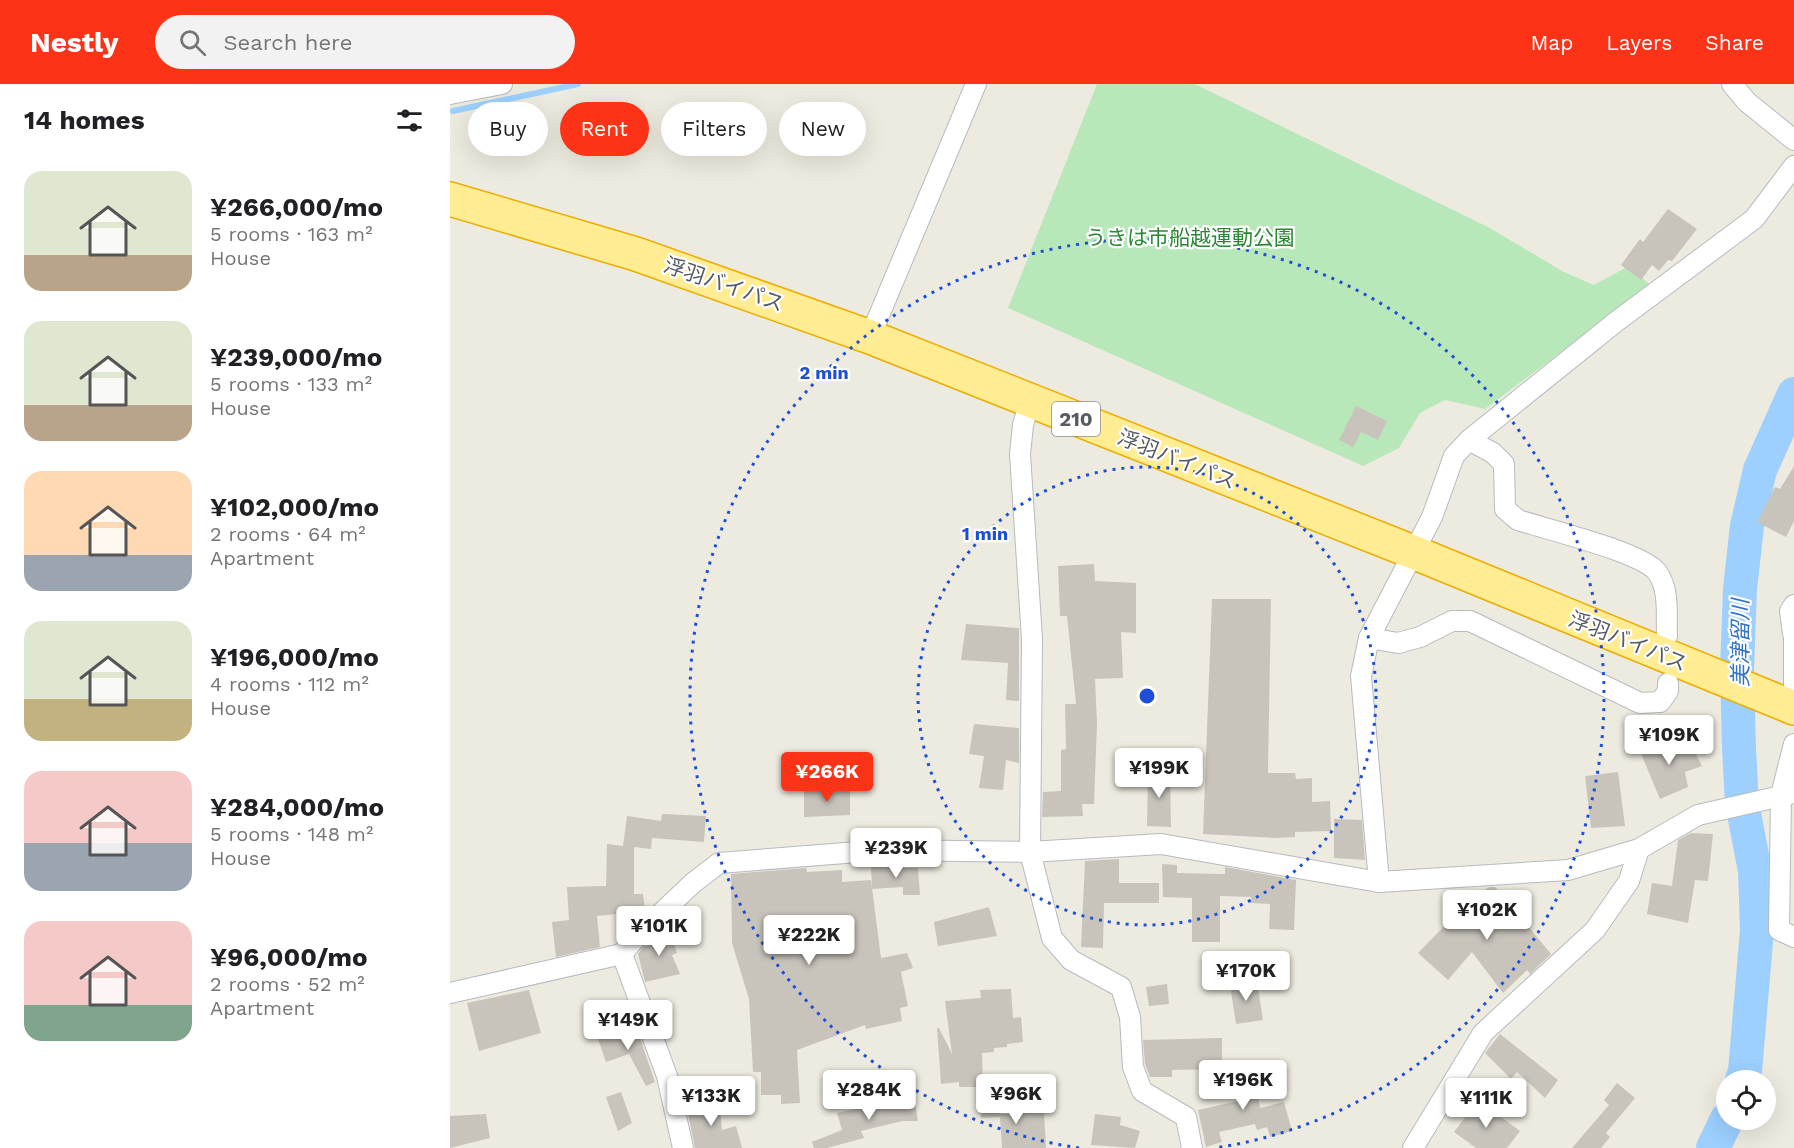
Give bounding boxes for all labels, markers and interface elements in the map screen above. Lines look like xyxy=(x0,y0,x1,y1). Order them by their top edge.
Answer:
search box xyxy=(155,15,575,69)
text: Nestly xyxy=(30,26,119,59)
icon: search xyxy=(176,26,209,59)
text: Search here xyxy=(224,30,352,55)
text: Map xyxy=(1530,30,1573,55)
text: Layers xyxy=(1606,30,1672,55)
text: Share xyxy=(1705,30,1764,55)
chip: Buy xyxy=(468,102,548,156)
chip: Rent xyxy=(560,102,649,156)
chip: Filters xyxy=(661,102,767,156)
chip: New xyxy=(779,102,866,156)
icon: filters xyxy=(393,104,426,137)
text: 14 homes xyxy=(24,105,145,135)
text: ¥266,000/mo xyxy=(210,192,383,222)
icon: home xyxy=(72,195,144,267)
text: 5 rooms · 163 m² xyxy=(210,222,372,246)
park label: うきは市船越運動公園 xyxy=(1085,225,1295,250)
text: House xyxy=(210,246,271,270)
street label: 浮羽バイパス xyxy=(661,252,787,316)
text: ¥239,000/mo xyxy=(210,342,382,372)
icon: home xyxy=(72,345,144,417)
text: 2 min xyxy=(799,362,849,383)
text: 5 rooms · 133 m² xyxy=(210,372,372,396)
text: House xyxy=(210,396,271,420)
road number: 210 xyxy=(1052,402,1100,436)
street label: 浮羽バイパス xyxy=(1114,424,1240,494)
text: ¥102,000/mo xyxy=(210,492,379,522)
icon: home xyxy=(72,495,144,567)
text: 2 rooms · 64 m² xyxy=(210,522,366,546)
text: 1 min xyxy=(962,523,1008,544)
text: Apartment xyxy=(210,546,314,570)
water label: 美津留川 xyxy=(1728,597,1753,687)
street label: 浮羽バイパス xyxy=(1565,606,1691,676)
text: ¥196,000/mo xyxy=(210,642,379,672)
icon: home xyxy=(72,645,144,717)
text: 4 rooms · 112 m² xyxy=(210,672,369,696)
centre of rings xyxy=(1137,686,1157,706)
text: House xyxy=(210,696,271,720)
pin: ¥109K xyxy=(1627,715,1711,766)
text: ¥109K xyxy=(1639,722,1700,746)
pin: ¥199K xyxy=(1117,748,1201,799)
pin: ¥266K xyxy=(785,752,869,803)
text: ¥199K xyxy=(1129,755,1189,779)
text: ¥266K xyxy=(795,759,859,783)
text: ¥284,000/mo xyxy=(210,792,384,822)
icon: home xyxy=(72,795,144,867)
text: 5 rooms · 148 m² xyxy=(210,822,373,846)
pin: ¥239K xyxy=(854,828,938,879)
text: ¥239K xyxy=(864,835,928,859)
text: House xyxy=(210,846,271,870)
pin: ¥102K xyxy=(1445,890,1529,941)
text: ¥102K xyxy=(1457,897,1517,921)
pin: ¥101K xyxy=(617,906,701,957)
text: ¥101K xyxy=(630,913,688,937)
pin: ¥222K xyxy=(767,915,851,966)
text: ¥222K xyxy=(778,922,840,946)
text: ¥96,000/mo xyxy=(210,942,368,972)
icon: home xyxy=(72,945,144,1017)
pin: ¥170K xyxy=(1204,951,1288,1002)
text: ¥170K xyxy=(1216,958,1276,982)
text: 2 rooms · 52 m² xyxy=(210,972,365,996)
text: Apartment xyxy=(210,996,314,1020)
pin: ¥149K xyxy=(586,1000,670,1051)
text: ¥149K xyxy=(597,1007,659,1031)
pin: ¥196K xyxy=(1201,1060,1285,1111)
text: ¥196K xyxy=(1213,1067,1273,1091)
pin: ¥284K xyxy=(827,1070,911,1121)
map controls xyxy=(1716,1070,1776,1130)
button: locate xyxy=(1716,1070,1776,1130)
pin: ¥96K xyxy=(980,1074,1052,1125)
pin: ¥133K xyxy=(669,1076,753,1127)
text: ¥284K xyxy=(837,1077,901,1101)
pin: ¥111K xyxy=(1444,1078,1528,1129)
text: ¥96K xyxy=(990,1081,1042,1105)
text: ¥133K xyxy=(681,1083,741,1107)
text: ¥111K xyxy=(1459,1085,1513,1109)

